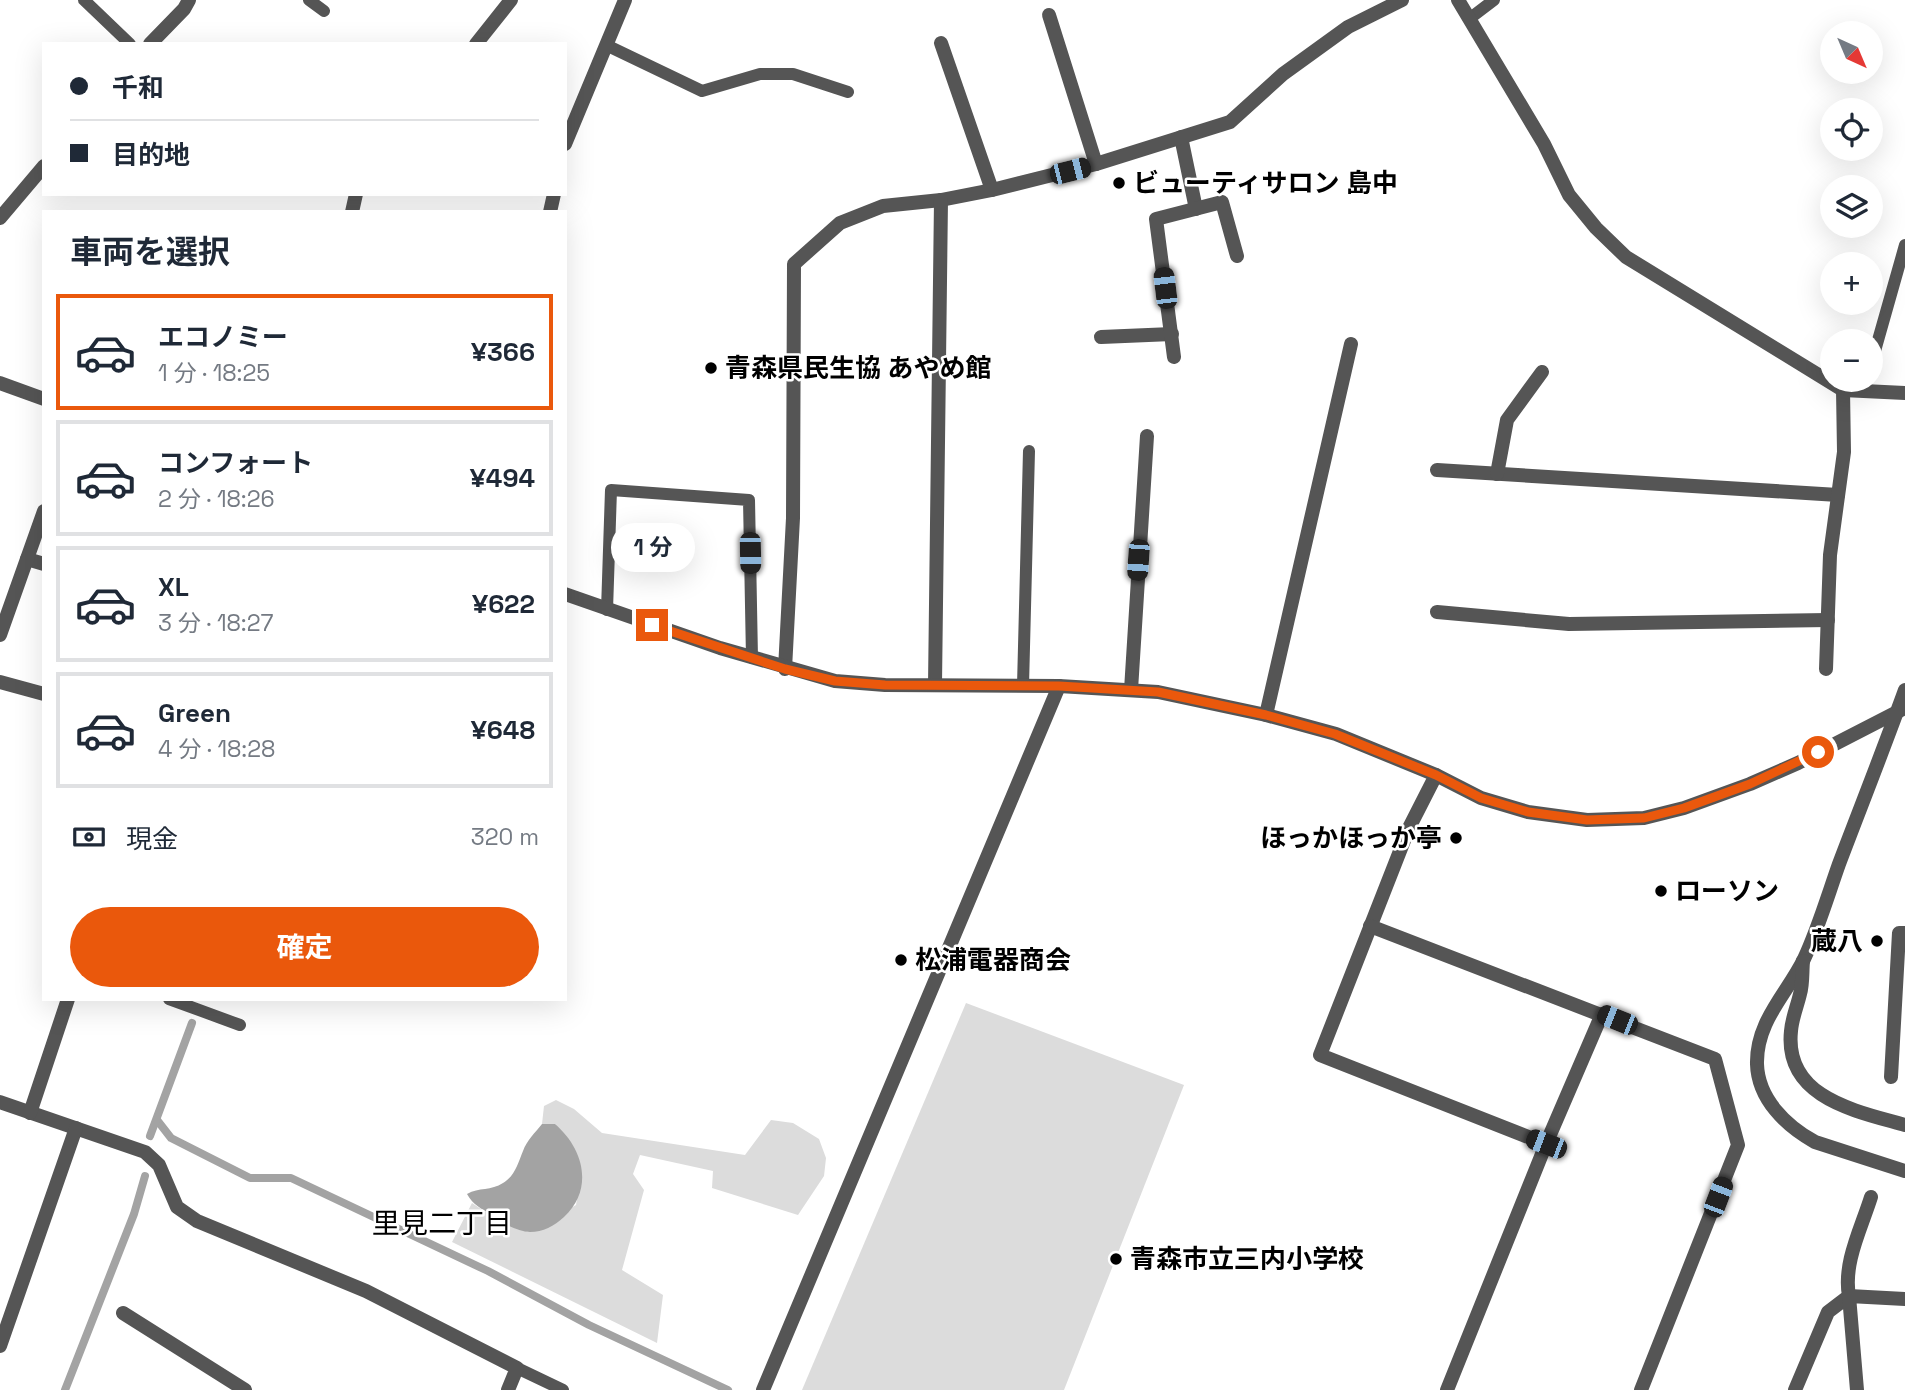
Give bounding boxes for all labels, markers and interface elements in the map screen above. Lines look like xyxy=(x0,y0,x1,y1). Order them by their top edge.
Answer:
north arrow xyxy=(1820,21,1883,84)
map controls xyxy=(1820,21,1883,392)
text: 千和 xyxy=(112,71,164,105)
button: locate xyxy=(1820,98,1883,161)
text: 目的地 xyxy=(112,138,190,172)
car xyxy=(1048,156,1093,186)
place label: ビューティサロン 島中 xyxy=(1133,166,1398,200)
marker: ビューティサロン 島中 xyxy=(1111,175,1127,191)
button: layers xyxy=(1820,175,1883,238)
text: 車両を選択 xyxy=(70,232,230,272)
button: + xyxy=(1820,252,1883,315)
car xyxy=(1153,266,1178,310)
text: エコノミー xyxy=(158,320,288,354)
icon: car xyxy=(74,321,137,384)
button: − xyxy=(1820,329,1883,392)
text: ¥366 xyxy=(471,335,535,369)
place label: 青森県民生協 あやめ館 xyxy=(725,351,992,385)
text: 1 分 · 18:25 xyxy=(158,358,270,388)
marker: 青森県民生協 あやめ館 xyxy=(703,360,719,376)
text: コンフォート xyxy=(158,446,313,480)
icon: car xyxy=(74,447,137,510)
text: ¥494 xyxy=(470,461,535,495)
text: 2 分 · 18:26 xyxy=(158,484,275,514)
callout: 1 分 xyxy=(610,524,694,572)
text: 1 分 xyxy=(633,532,673,562)
car xyxy=(740,532,761,574)
car xyxy=(1127,538,1150,582)
text: XL xyxy=(158,570,189,604)
icon: car xyxy=(74,573,137,636)
text: ¥622 xyxy=(472,587,535,621)
text: 3 分 · 18:27 xyxy=(158,608,273,638)
route end xyxy=(636,609,668,641)
text: Green xyxy=(158,696,231,730)
icon: car xyxy=(74,699,137,762)
text: ¥648 xyxy=(471,713,535,747)
text: 4 分 · 18:28 xyxy=(158,734,275,764)
route start xyxy=(1802,736,1834,768)
icon: cash xyxy=(70,818,108,856)
place label: ほっかほっか亭 xyxy=(1260,821,1442,855)
text: 現金 xyxy=(126,822,178,856)
text: 320 m xyxy=(471,822,539,852)
marker: ほっかほっか亭 xyxy=(1448,830,1464,846)
place label: ローソン xyxy=(1675,874,1779,908)
marker: ローソン xyxy=(1653,883,1669,899)
button: 確定 xyxy=(70,907,539,987)
place label: 蔵八 xyxy=(1811,924,1863,958)
marker: 蔵八 xyxy=(1869,933,1885,949)
place label: 松浦電器商会 xyxy=(915,943,1071,977)
marker: 松浦電器商会 xyxy=(893,952,909,968)
car xyxy=(1594,1002,1641,1038)
car xyxy=(1523,1127,1570,1161)
car xyxy=(1701,1174,1736,1220)
district label: 里見二丁目 xyxy=(372,1205,512,1241)
place label: 青森市立三内小学校 xyxy=(1130,1242,1364,1276)
marker: 青森市立三内小学校 xyxy=(1108,1251,1124,1267)

